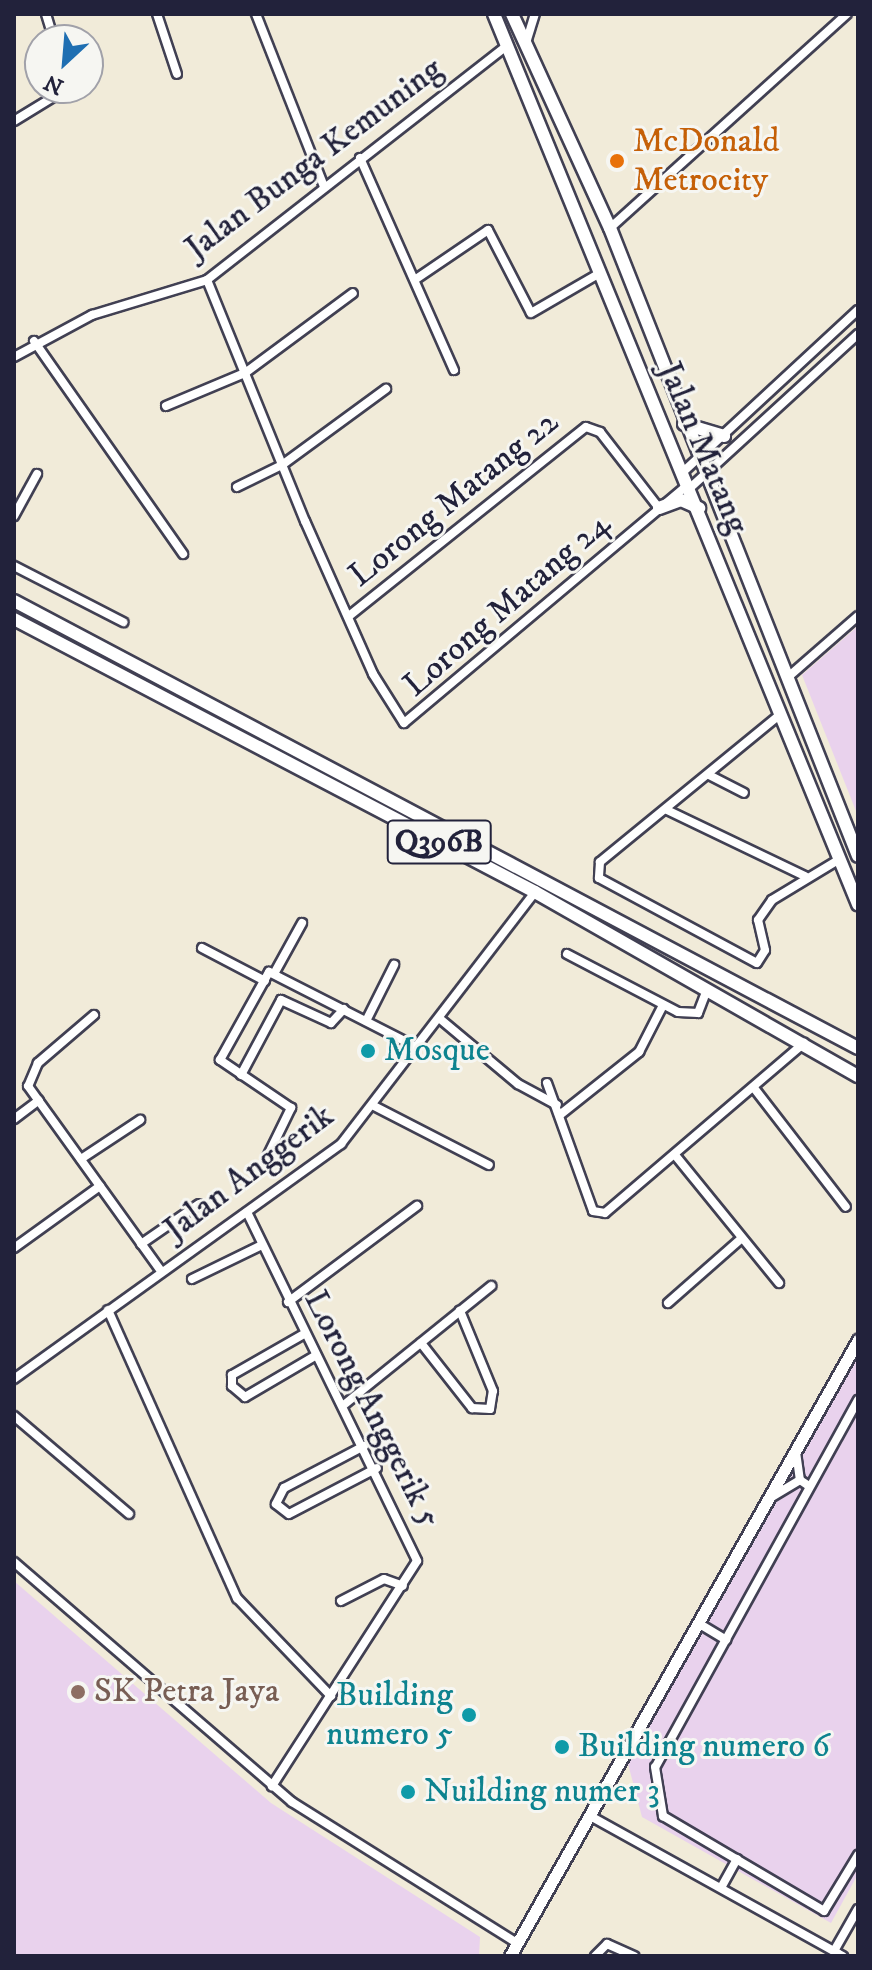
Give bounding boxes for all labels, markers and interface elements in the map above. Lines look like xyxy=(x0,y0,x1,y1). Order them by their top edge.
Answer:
north arrow xyxy=(24,24,104,104)
street label: Jalan Bunga Kemuning xyxy=(177,49,451,269)
text: N xyxy=(40,68,68,100)
place label: McDonald Metrocity xyxy=(633,121,779,200)
marker: McDonald Metrocity xyxy=(608,152,626,170)
street label: Jalan Matang xyxy=(649,356,757,540)
street label: Lorong Matang 22 xyxy=(341,402,567,596)
street label: Lorong Matang 24 xyxy=(395,504,619,706)
road number: Q396B xyxy=(385,814,493,870)
place label: Mosque xyxy=(384,1031,490,1071)
marker: Mosque xyxy=(359,1042,377,1060)
street label: Jalan Anggerik xyxy=(156,1096,342,1250)
street label: Lorong Anggerik 5 xyxy=(295,1284,449,1534)
place label: SK Petra Jaya xyxy=(94,1672,279,1712)
place label: Building numero 5 xyxy=(326,1675,453,1754)
marker: SK Petra Jaya xyxy=(69,1683,87,1701)
marker: Building numero 5 xyxy=(460,1706,478,1724)
place label: Building numero 6 xyxy=(578,1727,830,1767)
marker: Building numero 6 xyxy=(553,1738,571,1756)
place label: Nuilding numer 3 xyxy=(424,1772,660,1812)
marker: Nuilding numer 3 xyxy=(399,1783,417,1801)

